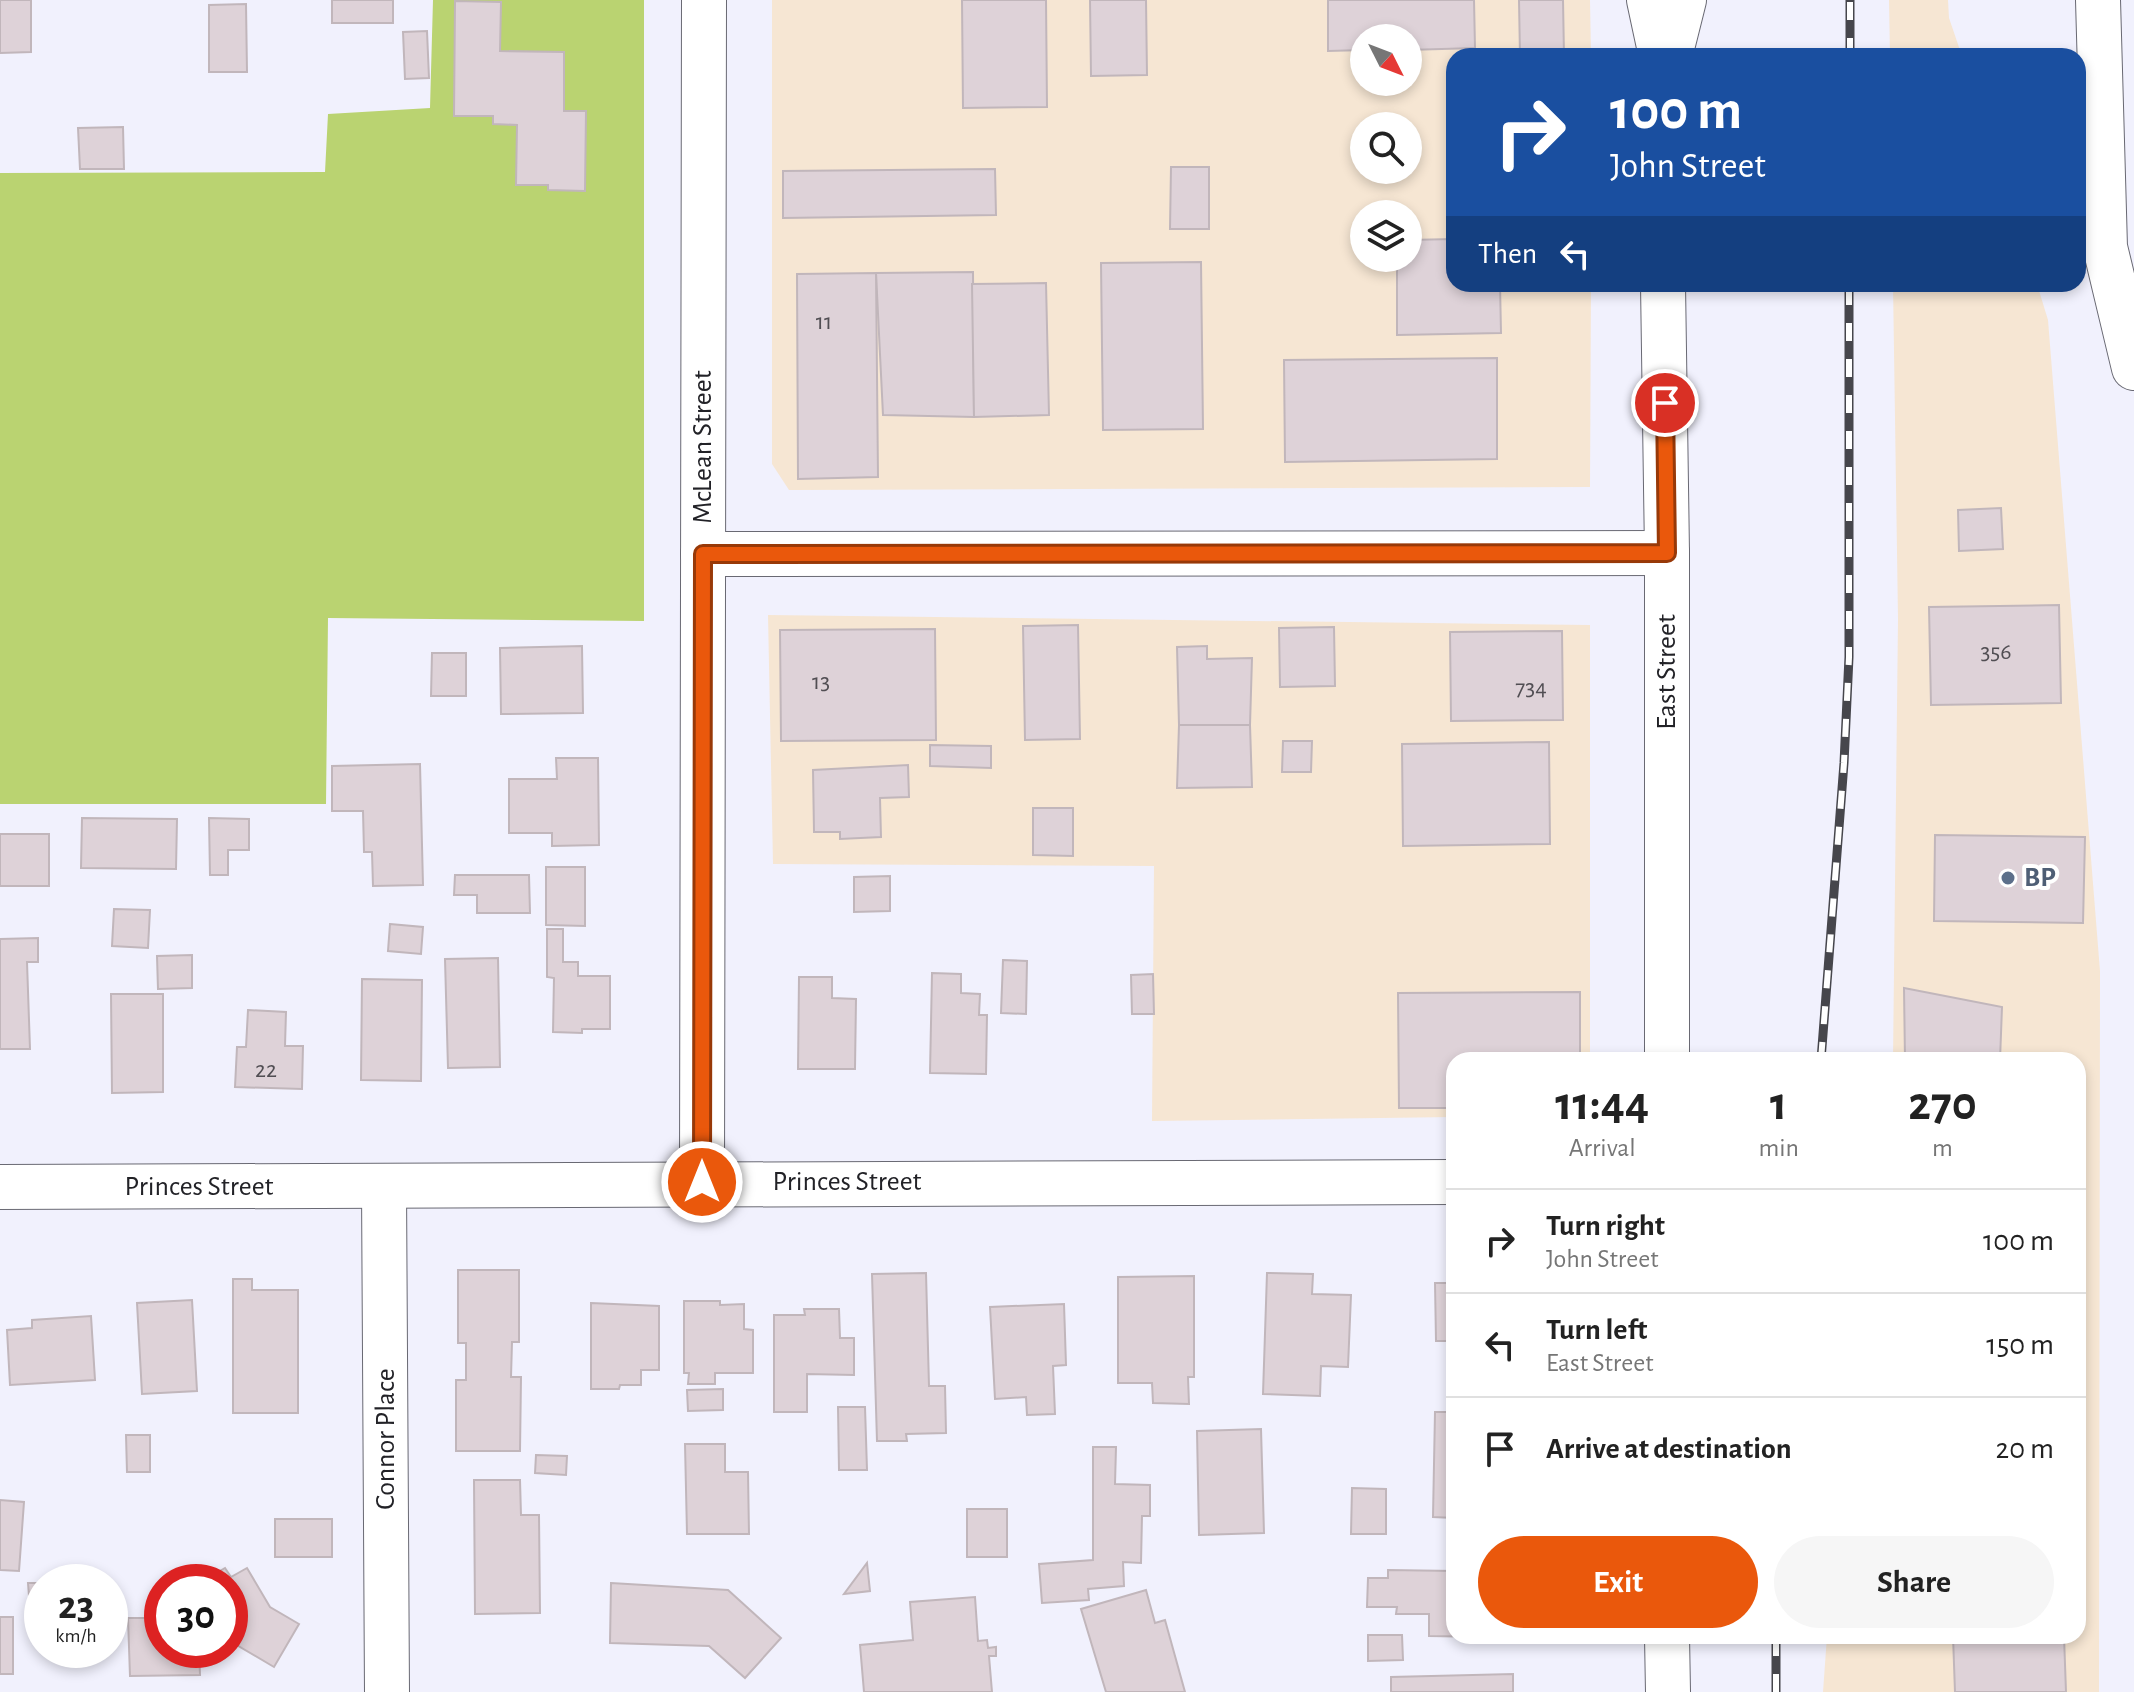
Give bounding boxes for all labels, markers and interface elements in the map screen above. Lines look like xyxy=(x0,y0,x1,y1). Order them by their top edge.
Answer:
north arrow xyxy=(1350,24,1422,96)
map controls xyxy=(1350,24,1422,272)
icon: right xyxy=(1478,80,1582,184)
text: 100 m xyxy=(1610,83,1742,139)
button: search xyxy=(1350,112,1422,184)
text: John Street xyxy=(1610,148,1766,184)
button: layers xyxy=(1350,200,1422,272)
icon: left xyxy=(1553,232,1597,276)
text: Then xyxy=(1478,239,1537,269)
house number: 11 xyxy=(816,310,832,334)
pin xyxy=(1631,369,1699,437)
street label: McLean Street xyxy=(689,370,717,524)
icon: arrive xyxy=(1643,381,1687,425)
street label: East Street xyxy=(1653,614,1681,730)
house number: 356 xyxy=(1980,640,2012,664)
house number: 13 xyxy=(812,670,830,694)
house number: 734 xyxy=(1515,676,1547,700)
place label: BP xyxy=(2024,864,2056,892)
marker: BP xyxy=(1999,869,2017,887)
house number: 22 xyxy=(255,1058,277,1082)
text: 11:44 xyxy=(1555,1081,1649,1129)
text: 1 xyxy=(1770,1081,1787,1129)
text: 270 xyxy=(1908,1081,1977,1129)
text: Arrival xyxy=(1569,1135,1636,1161)
text: min xyxy=(1758,1135,1799,1161)
text: m xyxy=(1932,1135,1953,1161)
position arrow xyxy=(660,1140,744,1224)
street label: Princes Street xyxy=(772,1168,922,1196)
street label: Princes Street xyxy=(124,1173,274,1201)
text: Turn right xyxy=(1546,1211,1665,1241)
icon: right xyxy=(1478,1219,1522,1263)
text: 100 m xyxy=(1983,1226,2054,1256)
text: John Street xyxy=(1546,1246,1658,1272)
text: Turn left xyxy=(1546,1315,1647,1345)
icon: left xyxy=(1478,1323,1522,1367)
text: 150 m xyxy=(1986,1330,2054,1360)
text: East Street xyxy=(1546,1350,1653,1376)
street label: Connor Place xyxy=(372,1368,400,1510)
icon: arrive xyxy=(1478,1427,1522,1471)
text: Arrive at destination xyxy=(1546,1434,1792,1464)
text: 20 m xyxy=(1996,1434,2054,1464)
button: Exit xyxy=(1478,1536,1758,1628)
button: Share xyxy=(1774,1536,2054,1628)
speed limit sign: 30 xyxy=(144,1564,248,1668)
text: 23 xyxy=(58,1586,94,1626)
text: km/h xyxy=(55,1626,97,1646)

